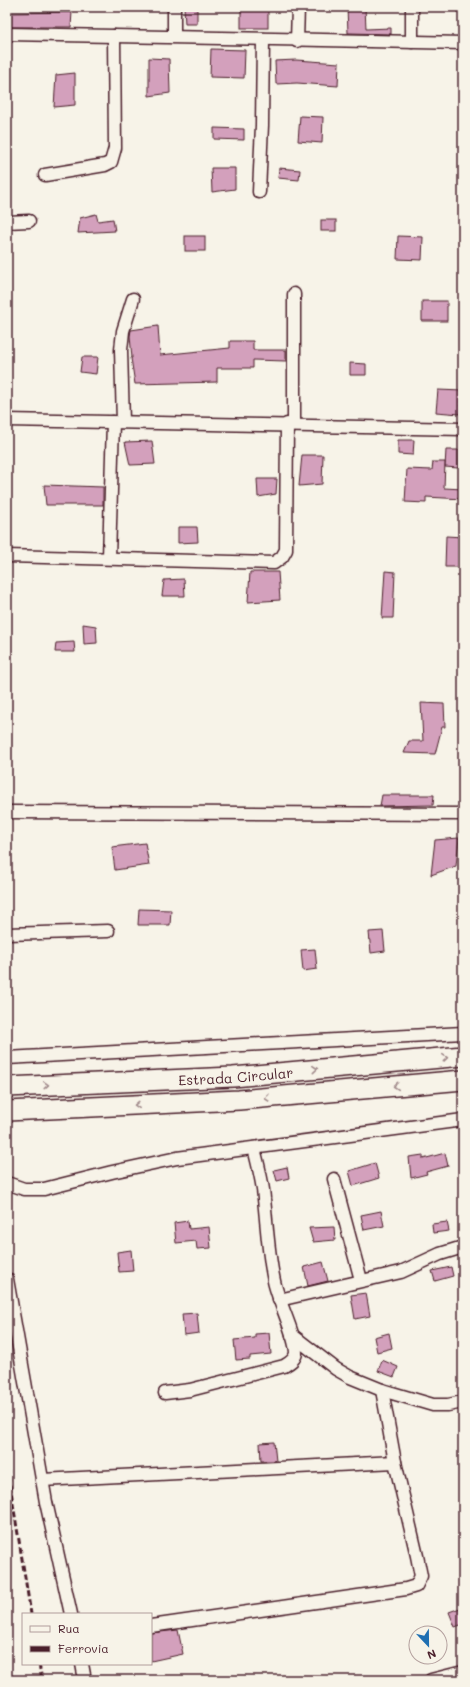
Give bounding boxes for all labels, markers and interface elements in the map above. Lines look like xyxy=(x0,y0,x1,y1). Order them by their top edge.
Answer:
one-way arrow xyxy=(442,1054,448,1063)
street label: Estrada Circular xyxy=(178,1062,294,1089)
one-way arrow xyxy=(312,1065,318,1074)
one-way arrow xyxy=(43,1081,49,1090)
one-way arrow xyxy=(393,1082,399,1091)
one-way arrow xyxy=(264,1093,270,1102)
one-way arrow xyxy=(134,1101,140,1109)
legend xyxy=(22,1613,152,1665)
text: Rua xyxy=(58,1620,80,1636)
north arrow xyxy=(408,1625,448,1665)
text: Ferrovia xyxy=(58,1640,109,1656)
text: N xyxy=(425,1646,439,1663)

